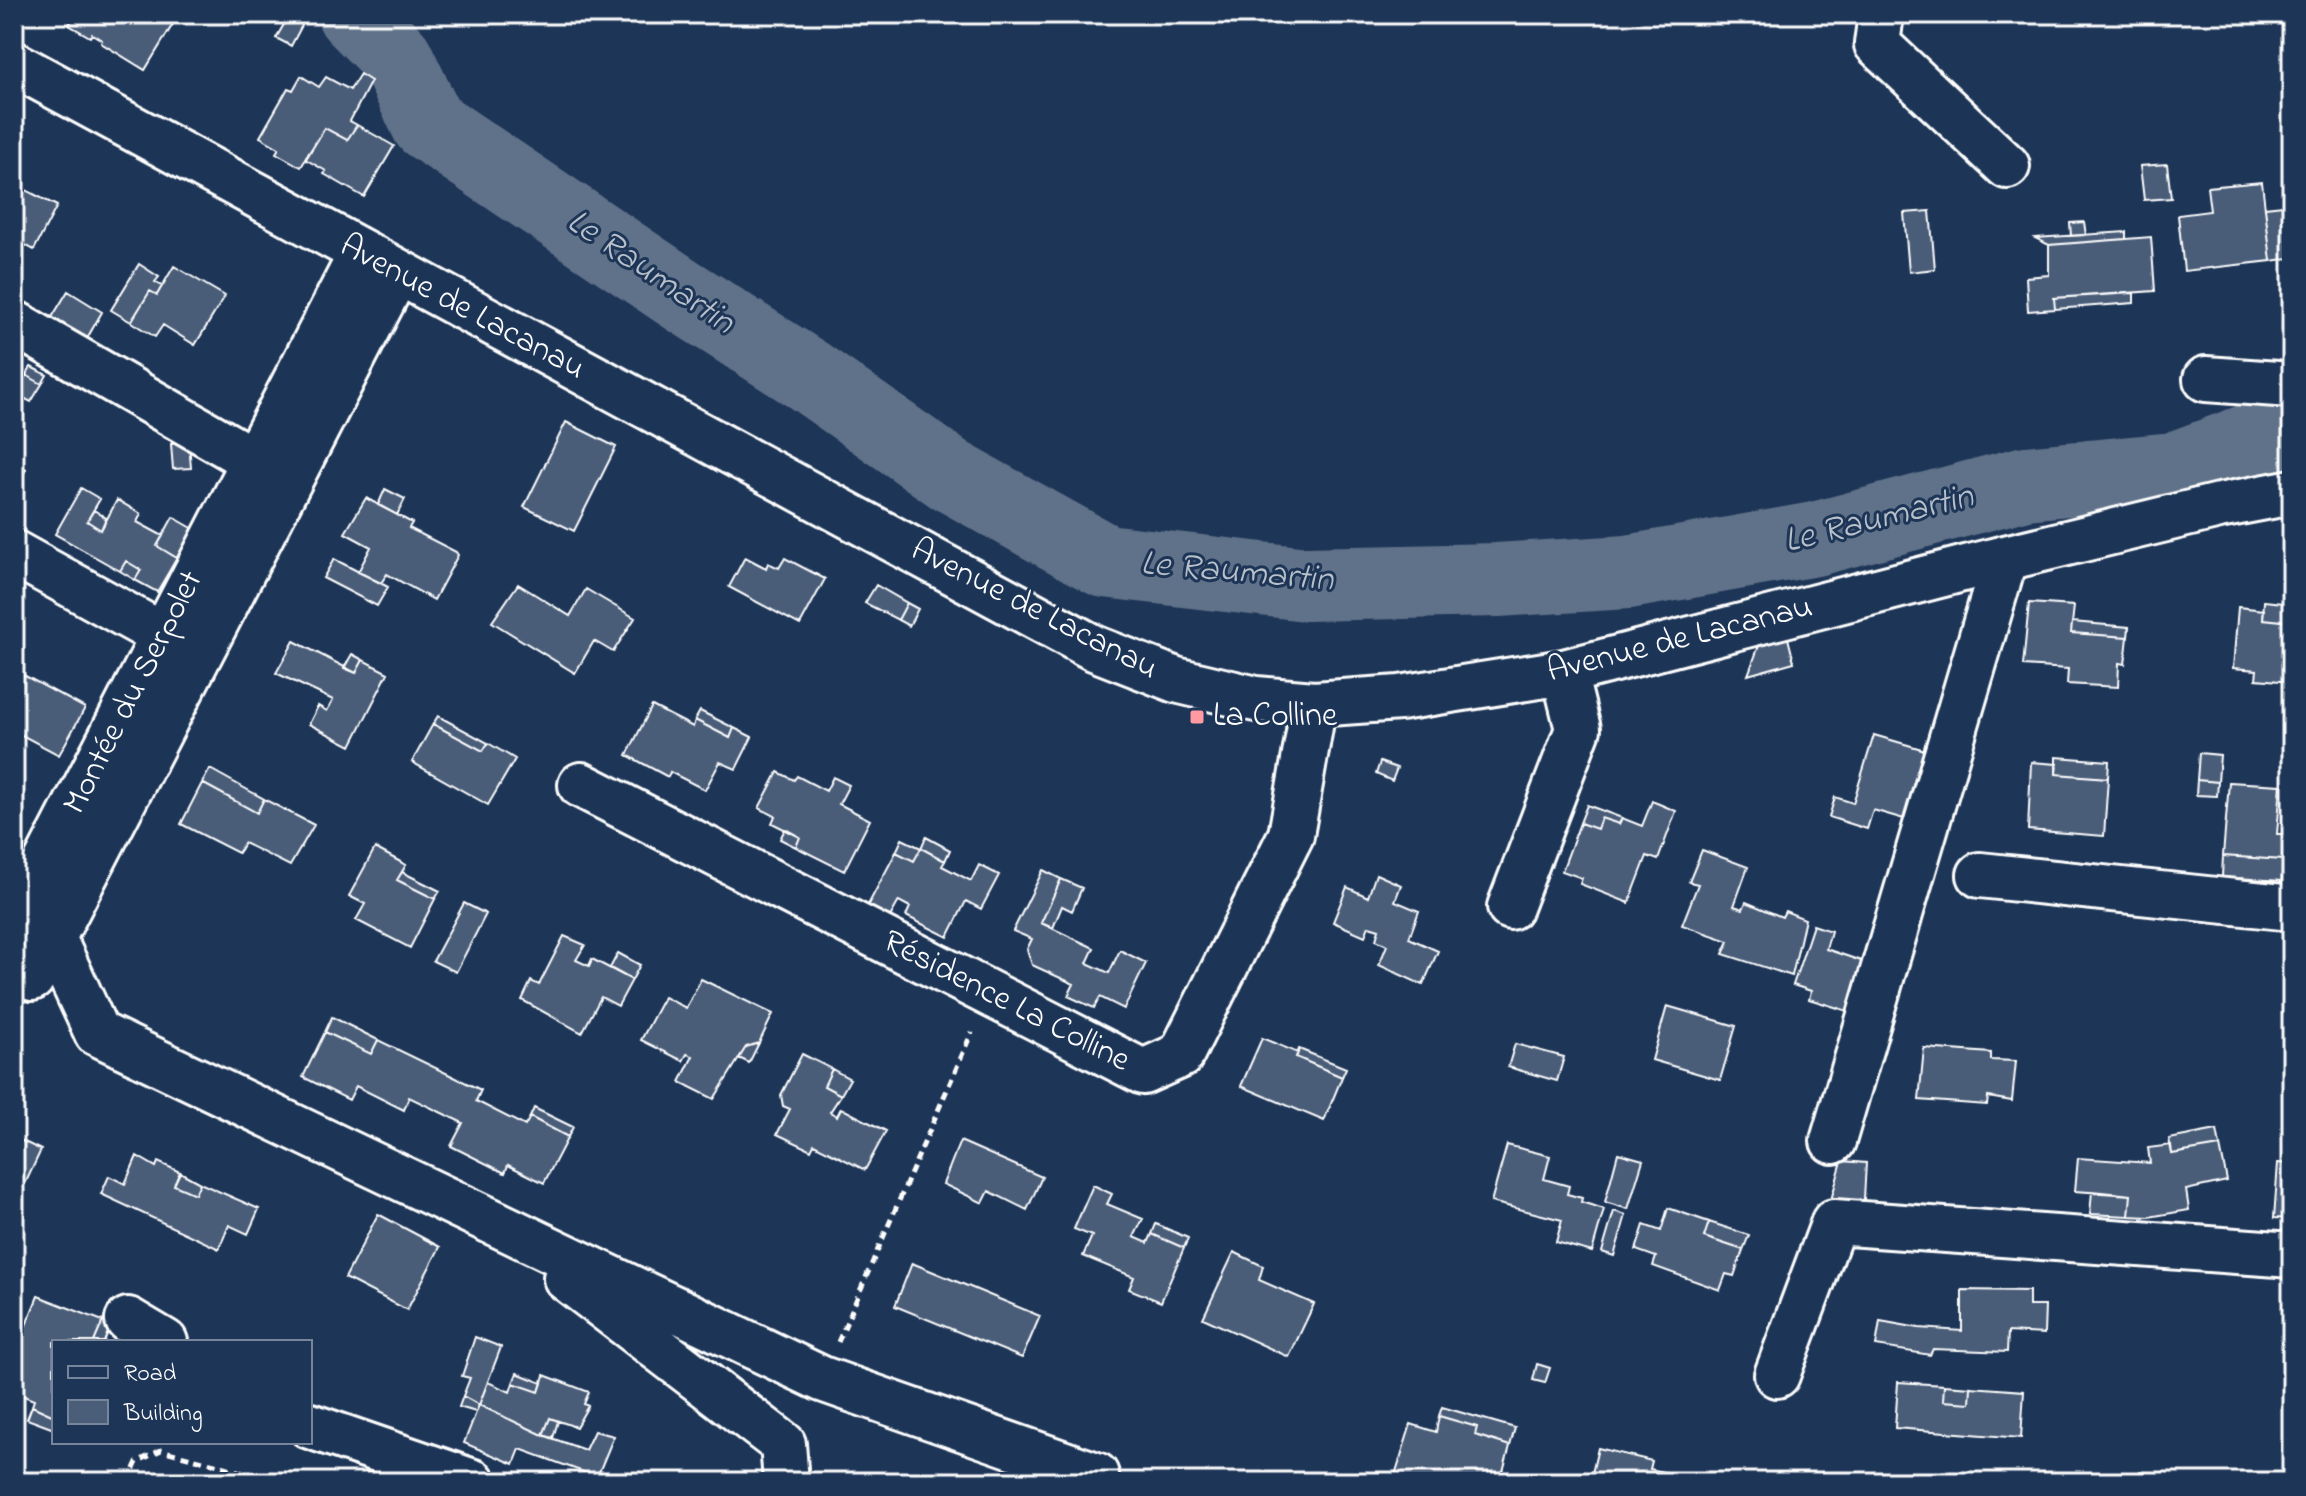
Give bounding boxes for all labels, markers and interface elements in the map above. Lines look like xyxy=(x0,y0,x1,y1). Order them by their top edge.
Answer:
water label: Le Raumartin xyxy=(555,197,746,350)
street label: Avenue de Lacanau xyxy=(330,222,594,394)
water label: Le Raumartin xyxy=(1779,471,1980,569)
street label: Avenue de Lacanau xyxy=(902,526,1166,694)
water label: Le Raumartin xyxy=(1138,538,1337,608)
street label: Montée du Serpolet xyxy=(51,562,217,824)
street label: Avenue de Lacanau xyxy=(1542,583,1818,697)
place label: La Colline xyxy=(1213,692,1338,742)
marker: La Colline xyxy=(1188,708,1206,726)
street label: Résidence La Colline xyxy=(874,918,1139,1086)
legend xyxy=(52,1340,312,1444)
text: Road xyxy=(124,1357,177,1392)
text: Building xyxy=(123,1397,203,1432)

